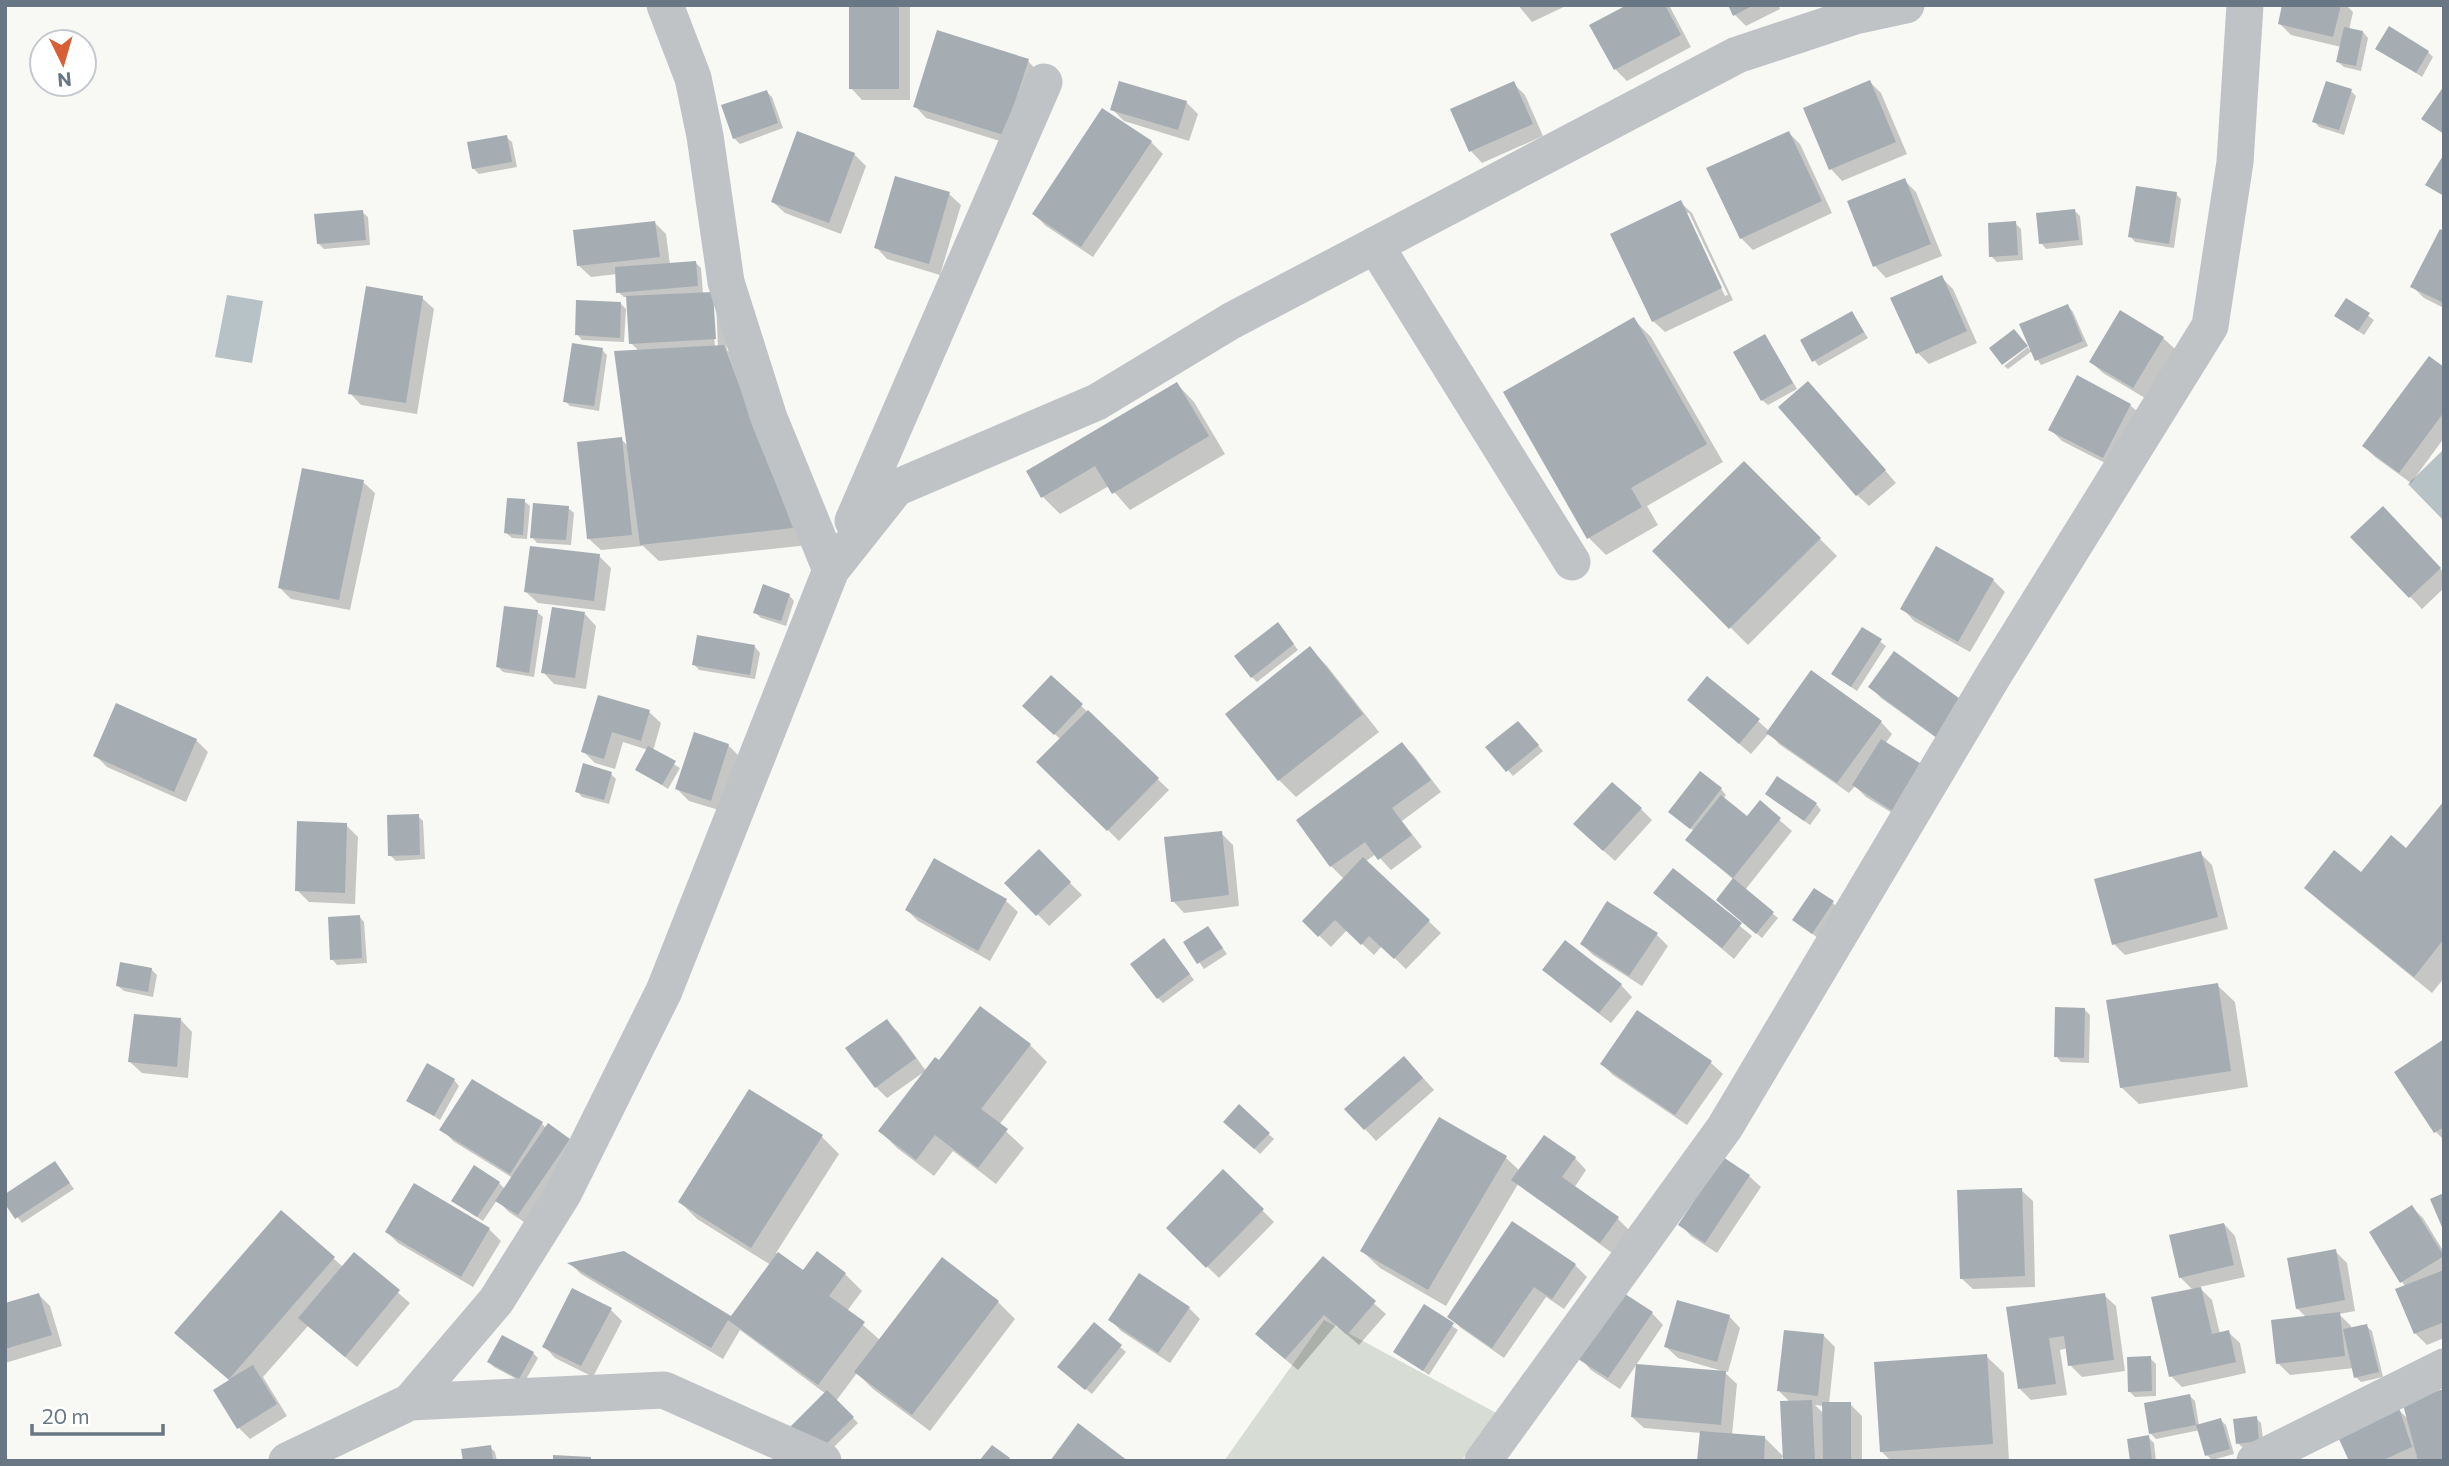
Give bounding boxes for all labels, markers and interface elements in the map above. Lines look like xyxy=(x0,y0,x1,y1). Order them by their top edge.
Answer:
north arrow xyxy=(28,28,98,98)
text: N xyxy=(56,68,73,93)
scale bar xyxy=(32,1392,163,1436)
text: 20 m xyxy=(42,1403,90,1428)

